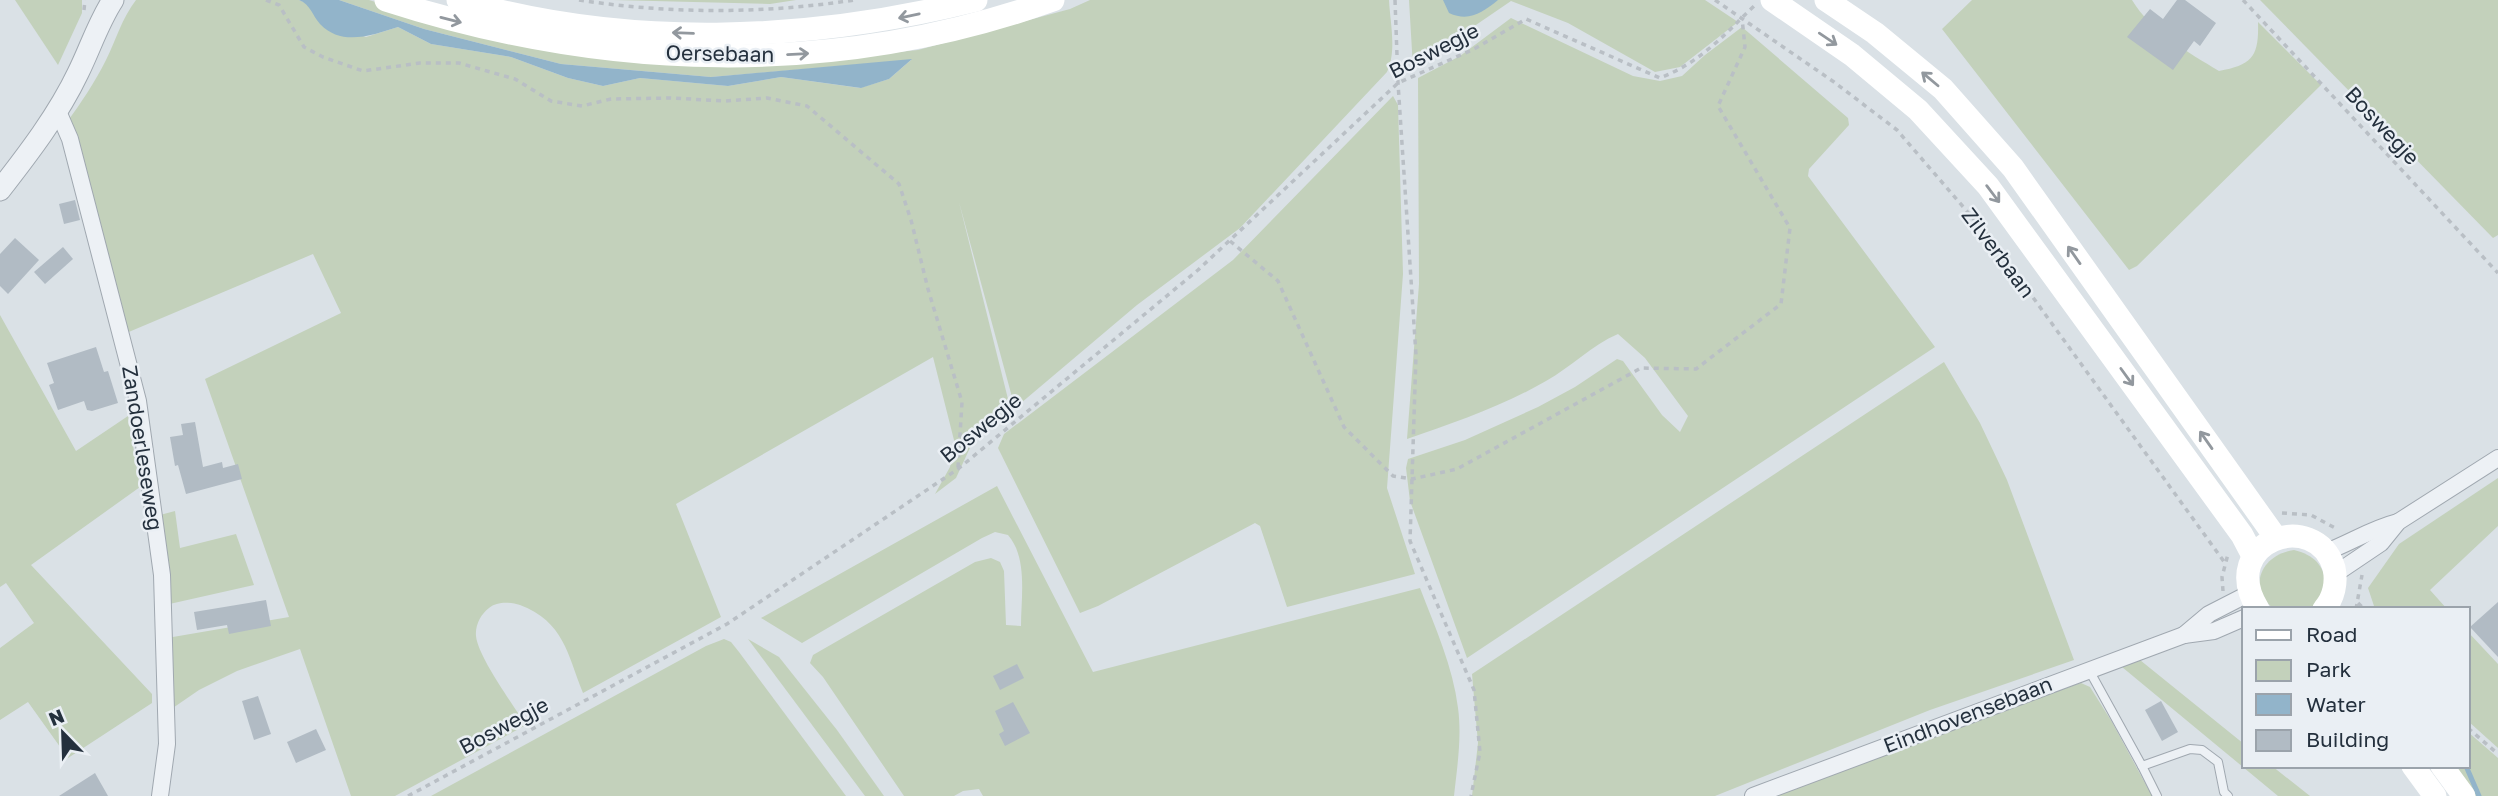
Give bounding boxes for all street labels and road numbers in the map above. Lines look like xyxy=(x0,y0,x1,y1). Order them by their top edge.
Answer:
street label: Boswegje xyxy=(1384,16,1483,84)
street label: Oersebaan xyxy=(665,39,775,67)
street label: Boswegje xyxy=(2340,81,2425,170)
street label: Zilverbaan xyxy=(1957,202,2041,302)
street label: Zandoerleseweg xyxy=(117,363,169,532)
street label: Boswegje xyxy=(934,386,1026,468)
street label: Eindhovensebaan xyxy=(1880,670,2056,758)
street label: Boswegje xyxy=(454,691,553,759)

